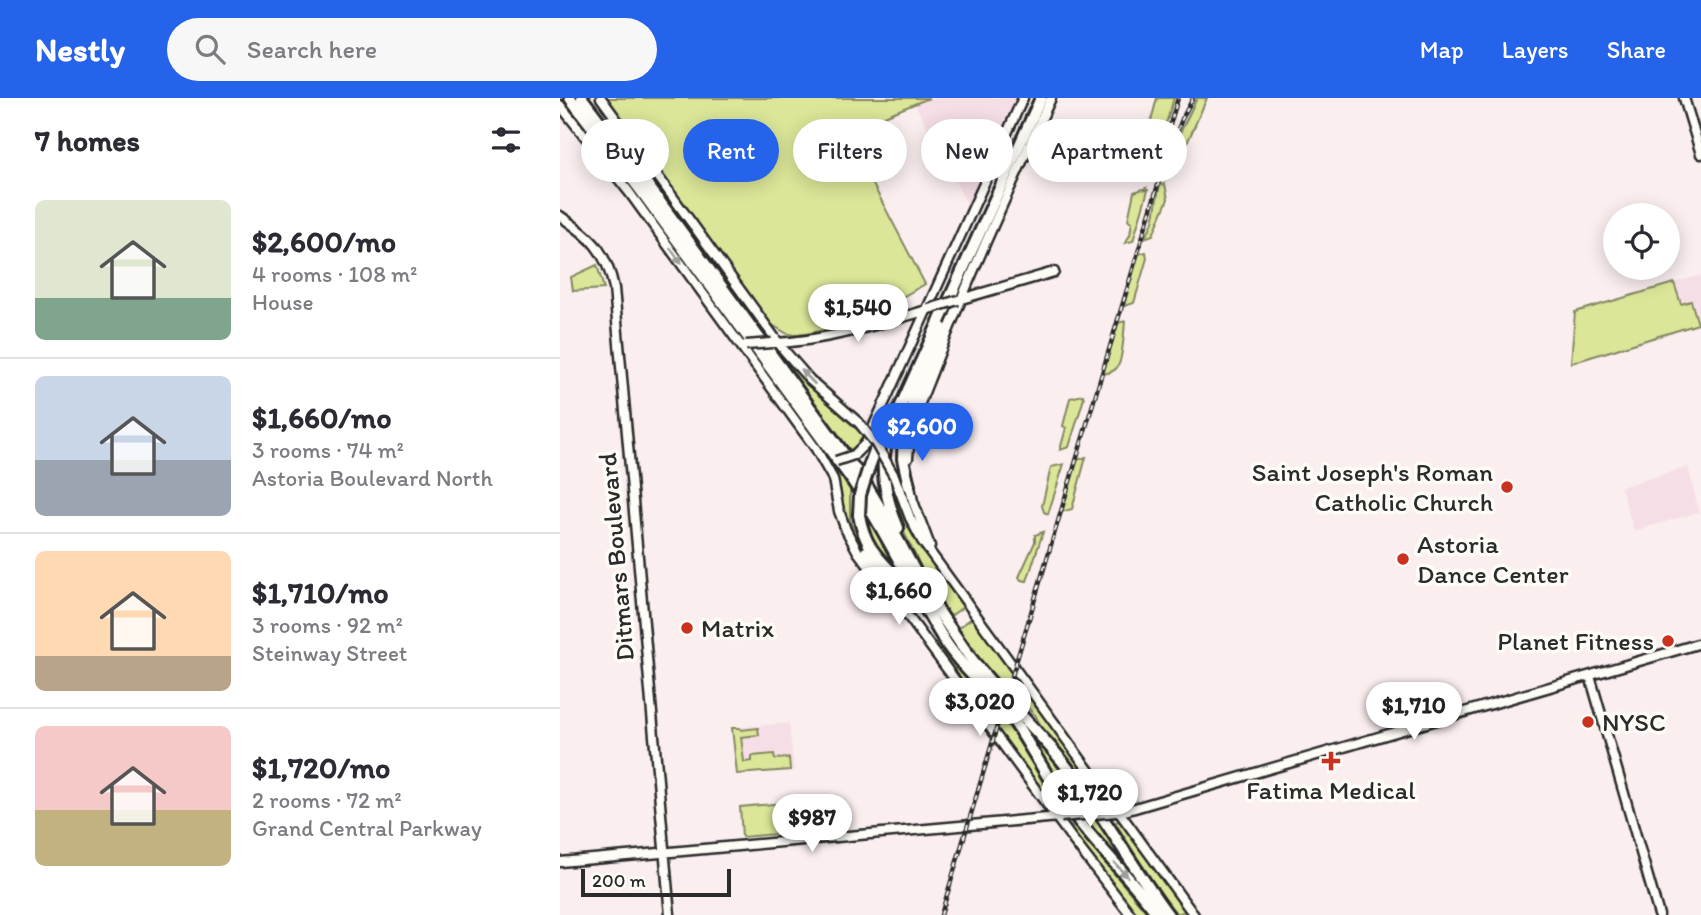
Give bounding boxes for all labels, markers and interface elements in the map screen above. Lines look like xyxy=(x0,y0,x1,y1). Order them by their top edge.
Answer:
search box xyxy=(167,18,657,81)
text: Nestly xyxy=(35,30,125,69)
icon: search xyxy=(191,30,229,68)
text: Search here xyxy=(247,33,377,65)
text: Map xyxy=(1420,35,1464,64)
text: Layers xyxy=(1502,35,1569,64)
text: Share xyxy=(1607,35,1666,64)
chip: Buy xyxy=(581,119,669,182)
chip: Rent xyxy=(683,119,779,182)
chip: Filters xyxy=(793,119,907,182)
chip: New xyxy=(921,119,1013,182)
chip: Apartment xyxy=(1027,119,1187,182)
icon: filters xyxy=(487,121,525,159)
text: 7 homes xyxy=(35,122,140,159)
map controls xyxy=(1603,203,1680,280)
button: locate xyxy=(1603,203,1680,280)
text: $2,600/mo xyxy=(252,223,396,260)
icon: home xyxy=(91,228,175,312)
one-way arrow xyxy=(668,247,683,265)
text: 4 rooms · 108 m² xyxy=(252,260,417,288)
pin: $1,540 xyxy=(801,285,915,344)
text: House xyxy=(252,288,314,316)
text: $1,540 xyxy=(824,293,892,321)
one-way arrow xyxy=(799,369,816,386)
text: $1,660/mo xyxy=(252,399,392,436)
icon: home xyxy=(91,404,175,488)
pin: $2,600 xyxy=(865,404,979,463)
text: $2,600 xyxy=(887,412,957,440)
text: 3 rooms · 74 m² xyxy=(252,436,404,464)
street label: Ditmars Boulevard xyxy=(591,451,641,662)
place label: Saint Joseph's Roman Catholic Church xyxy=(1252,456,1493,518)
text: Astoria Boulevard North xyxy=(252,464,493,492)
marker: Saint Joseph's Roman Catholic Church xyxy=(1499,479,1515,495)
place label: Astoria Dance Center xyxy=(1417,528,1569,590)
marker: Astoria Dance Center xyxy=(1395,551,1411,567)
pin: $1,660 xyxy=(842,568,956,627)
text: $1,710/mo xyxy=(252,574,389,611)
text: $1,660 xyxy=(866,576,932,604)
icon: home xyxy=(91,579,175,663)
text: 3 rooms · 92 m² xyxy=(252,611,403,639)
place label: Matrix xyxy=(701,612,774,644)
marker: Matrix xyxy=(679,620,695,636)
place label: Planet Fitness xyxy=(1497,625,1654,657)
marker: Planet Fitness xyxy=(1660,633,1676,649)
text: Steinway Street xyxy=(252,639,407,667)
pin: $3,020 xyxy=(923,678,1037,738)
pin: $1,710 xyxy=(1357,682,1471,742)
text: $3,020 xyxy=(945,687,1015,715)
text: $1,710 xyxy=(1382,691,1446,719)
place label: NYSC xyxy=(1602,706,1666,738)
marker: NYSC xyxy=(1580,714,1596,730)
text: $1,720/mo xyxy=(252,749,390,786)
marker: Fatima Medical xyxy=(1321,751,1341,771)
icon: home xyxy=(91,754,175,838)
pin: $1,720 xyxy=(1033,770,1147,829)
place label: Fatima Medical xyxy=(1246,774,1416,806)
text: $1,720 xyxy=(1057,778,1123,806)
text: 2 rooms · 72 m² xyxy=(252,786,402,814)
pin: $987 xyxy=(771,794,853,854)
text: $987 xyxy=(788,803,836,831)
text: Grand Central Parkway xyxy=(252,814,482,842)
one-way arrow xyxy=(1112,861,1128,878)
scale bar xyxy=(581,866,732,898)
text: 200 m xyxy=(592,869,646,892)

